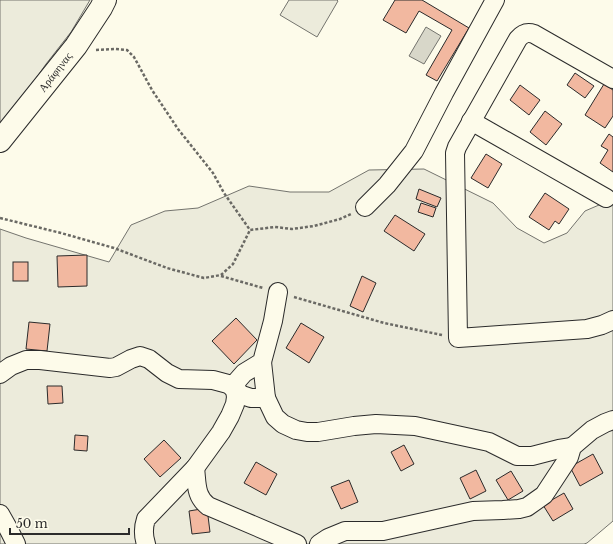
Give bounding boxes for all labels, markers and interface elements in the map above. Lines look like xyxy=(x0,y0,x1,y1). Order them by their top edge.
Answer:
street label: Αράφηνας xyxy=(35,49,75,95)
scale bar xyxy=(10,510,129,536)
text: 50 m xyxy=(16,516,48,531)

